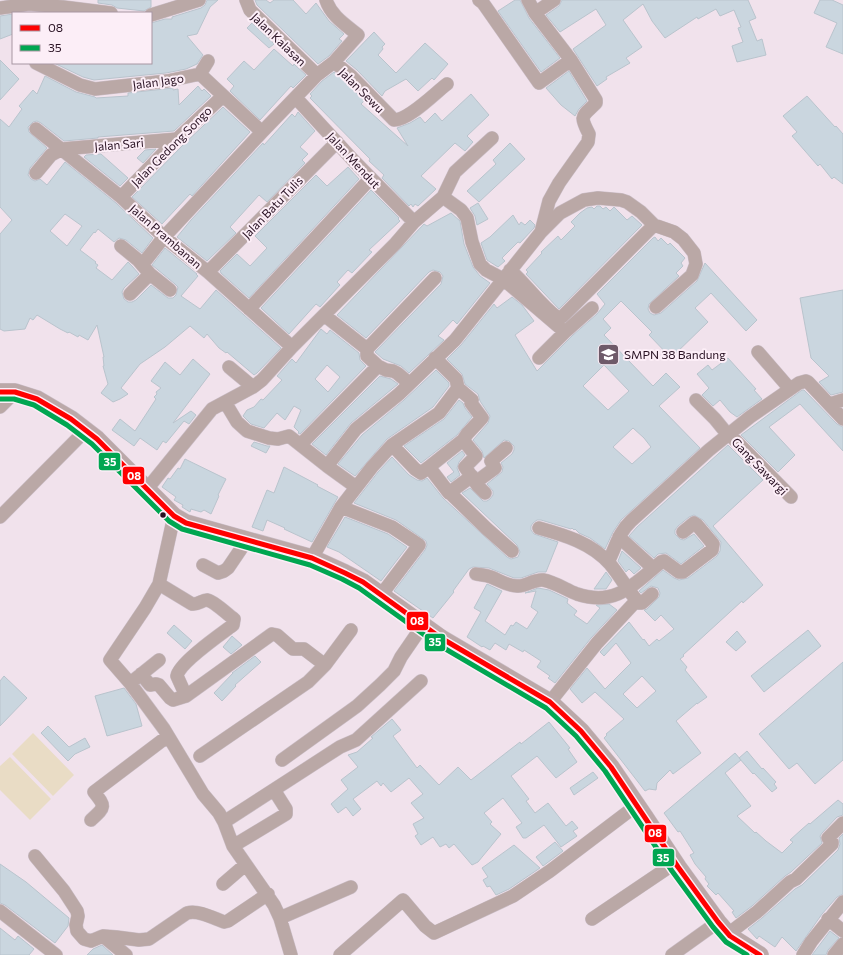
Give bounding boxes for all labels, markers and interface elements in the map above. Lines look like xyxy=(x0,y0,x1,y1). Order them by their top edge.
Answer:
street label: Jalan Kalasan xyxy=(248,9,309,69)
legend xyxy=(12,12,152,64)
text: 08 xyxy=(48,20,63,34)
text: 35 xyxy=(48,40,62,54)
street label: Jalan Sewu xyxy=(336,65,387,116)
street label: Jalan Jago xyxy=(131,70,185,93)
street label: Jalan Gedong Songo xyxy=(128,103,215,190)
street label: Jalan Mendut xyxy=(324,129,384,192)
street label: Jalan Sari xyxy=(94,135,144,154)
street label: Jalan Batu Tulis xyxy=(239,173,306,242)
street label: Jalan Prambanan xyxy=(127,201,205,272)
school or university icon: SMPN 38 Bandung xyxy=(595,341,621,367)
place label: SMPN 38 Bandung xyxy=(624,347,726,361)
street label: Gang Sawargi xyxy=(729,434,791,498)
line badge: 35 xyxy=(98,452,121,471)
text: 35 xyxy=(104,455,116,468)
line badge: 08 xyxy=(122,466,145,485)
text: 08 xyxy=(127,469,141,482)
unlabelled marker xyxy=(158,510,168,520)
line badge: 08 xyxy=(406,611,429,631)
text: 08 xyxy=(410,614,424,627)
line badge: 35 xyxy=(424,633,446,652)
text: 35 xyxy=(429,635,441,648)
line badge: 08 xyxy=(644,824,667,843)
text: 08 xyxy=(648,826,662,839)
line badge: 35 xyxy=(652,848,675,867)
text: 35 xyxy=(657,851,669,864)

